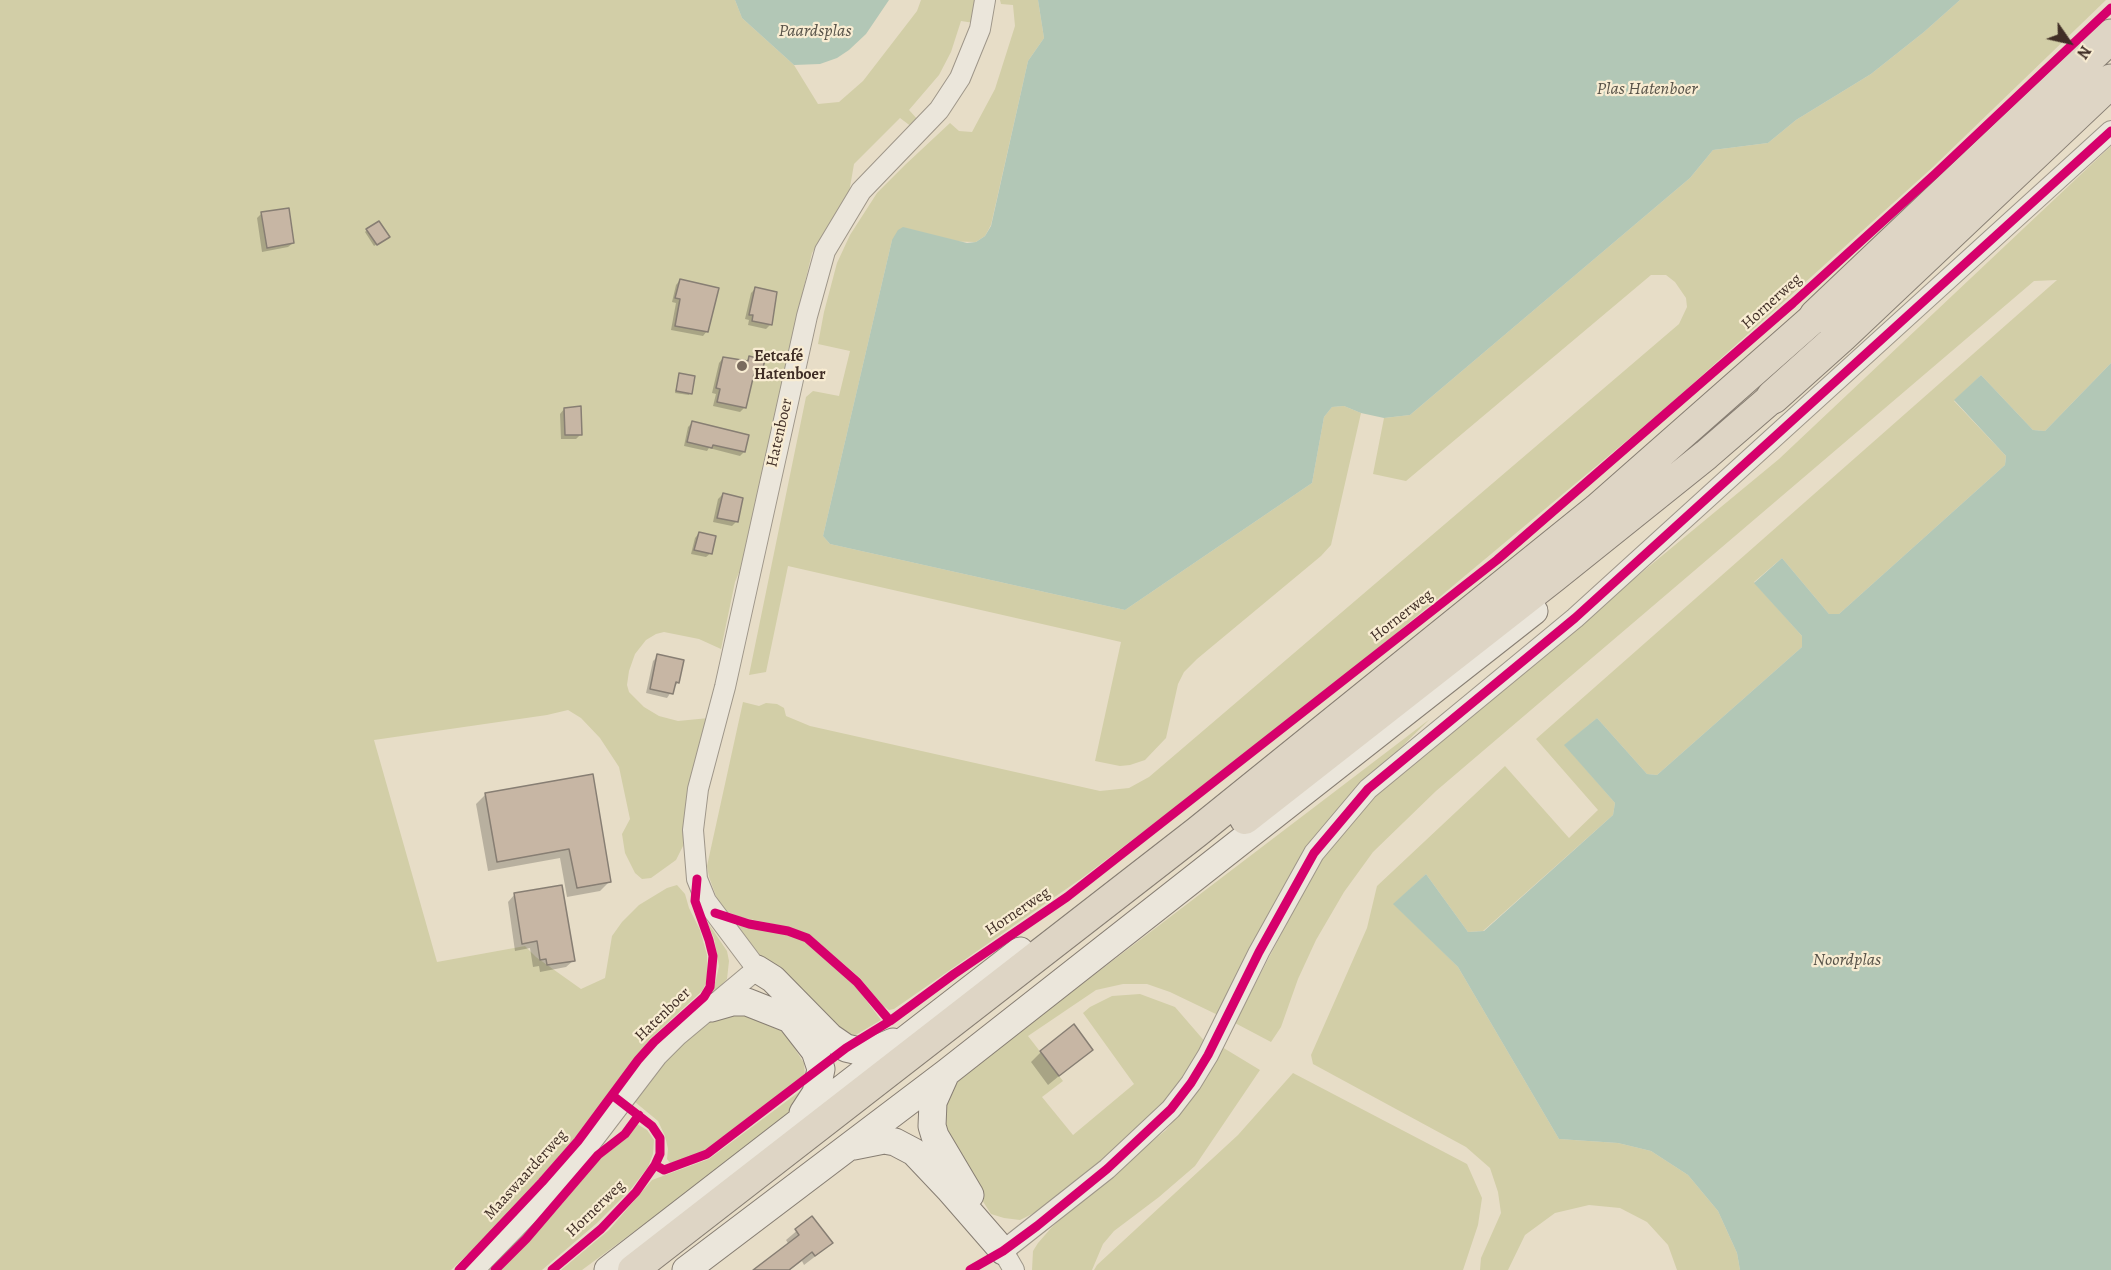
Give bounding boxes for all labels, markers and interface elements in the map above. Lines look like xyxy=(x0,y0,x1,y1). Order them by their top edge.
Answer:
north arrow xyxy=(2039,12,2099,72)
water label: Paardsplas xyxy=(778,21,852,43)
text: N xyxy=(2072,41,2096,63)
water label: Plas Hatenboer xyxy=(1597,79,1697,101)
street label: Hornerweg xyxy=(1738,270,1806,334)
place label: Eetcafé Hatenboer xyxy=(754,347,826,385)
marker: Eetcafé Hatenboer xyxy=(735,359,749,373)
street label: Hatenboer xyxy=(763,397,797,469)
street label: Hornerweg xyxy=(1367,586,1437,646)
street label: Hornerweg xyxy=(982,883,1054,941)
water label: Noordplas xyxy=(1813,950,1881,972)
street label: Hatenboer xyxy=(631,984,695,1046)
street label: Maaswaarderweg xyxy=(480,1126,572,1224)
street label: Hornerweg xyxy=(563,1176,629,1242)

